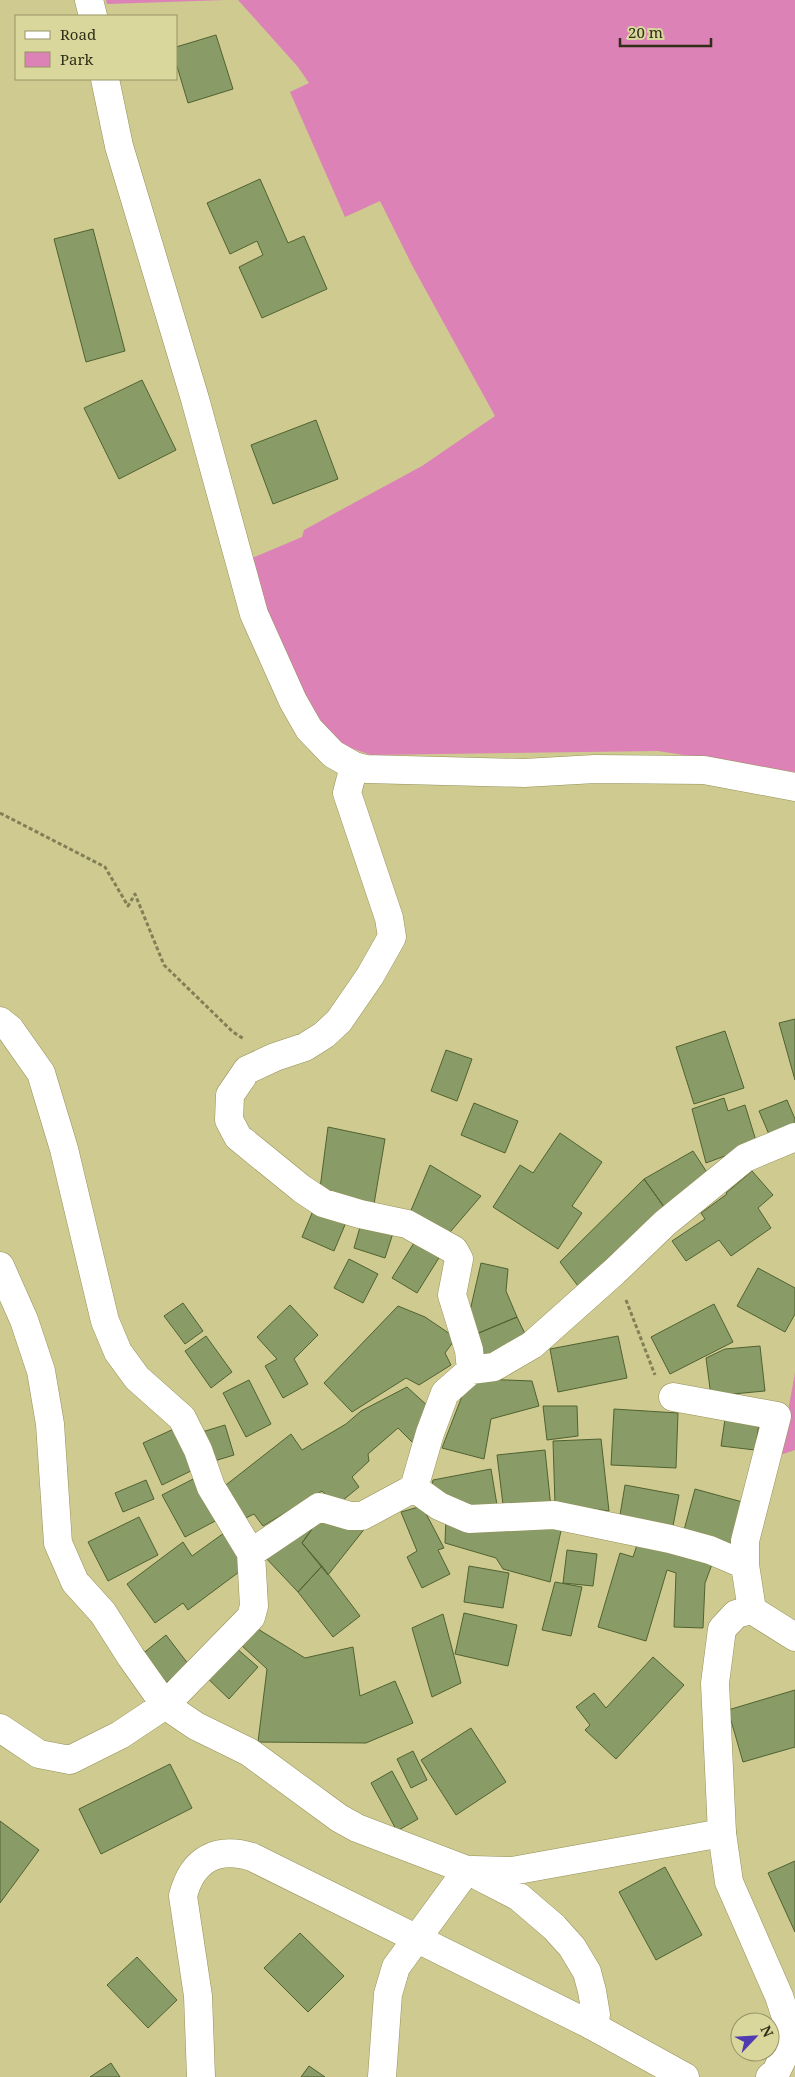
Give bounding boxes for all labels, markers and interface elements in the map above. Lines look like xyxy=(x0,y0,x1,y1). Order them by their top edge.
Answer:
legend xyxy=(15,15,178,80)
scale bar xyxy=(620,15,711,47)
text: 20 m xyxy=(628,22,663,42)
text: Road xyxy=(60,24,96,44)
text: Park xyxy=(60,49,94,69)
north arrow xyxy=(730,2012,780,2062)
text: N xyxy=(756,2022,778,2040)

